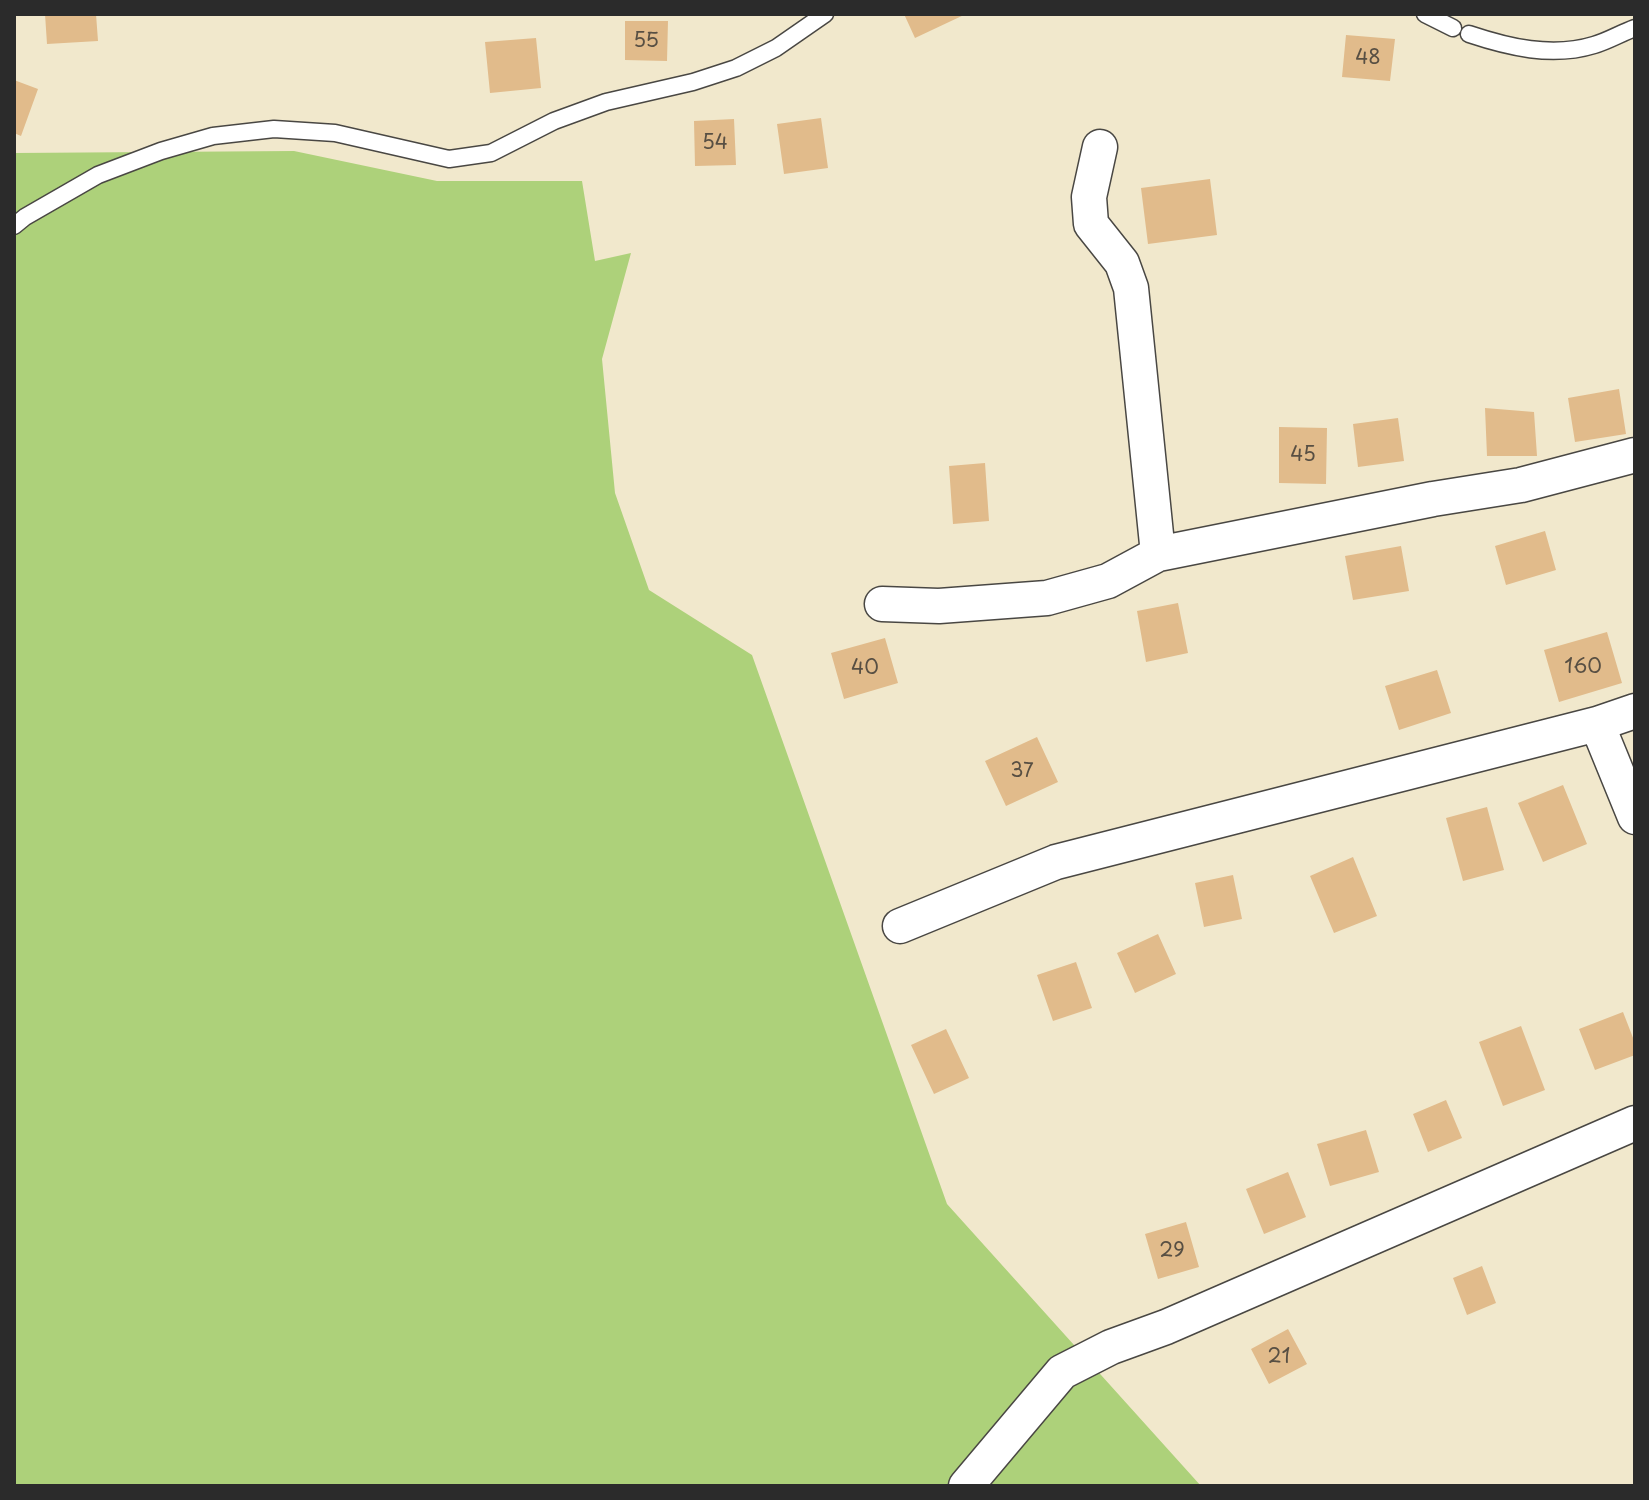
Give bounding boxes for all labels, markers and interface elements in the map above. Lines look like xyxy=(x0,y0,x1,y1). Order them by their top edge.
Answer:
house number: 55 xyxy=(633,29,659,53)
house number: 48 xyxy=(1355,46,1381,70)
house number: 54 xyxy=(702,131,728,155)
house number: 45 xyxy=(1290,443,1316,467)
house number: 160 xyxy=(1564,655,1602,679)
house number: 40 xyxy=(851,656,879,680)
house number: 37 xyxy=(1010,759,1034,783)
house number: 29 xyxy=(1159,1239,1185,1263)
house number: 21 xyxy=(1267,1345,1291,1369)

